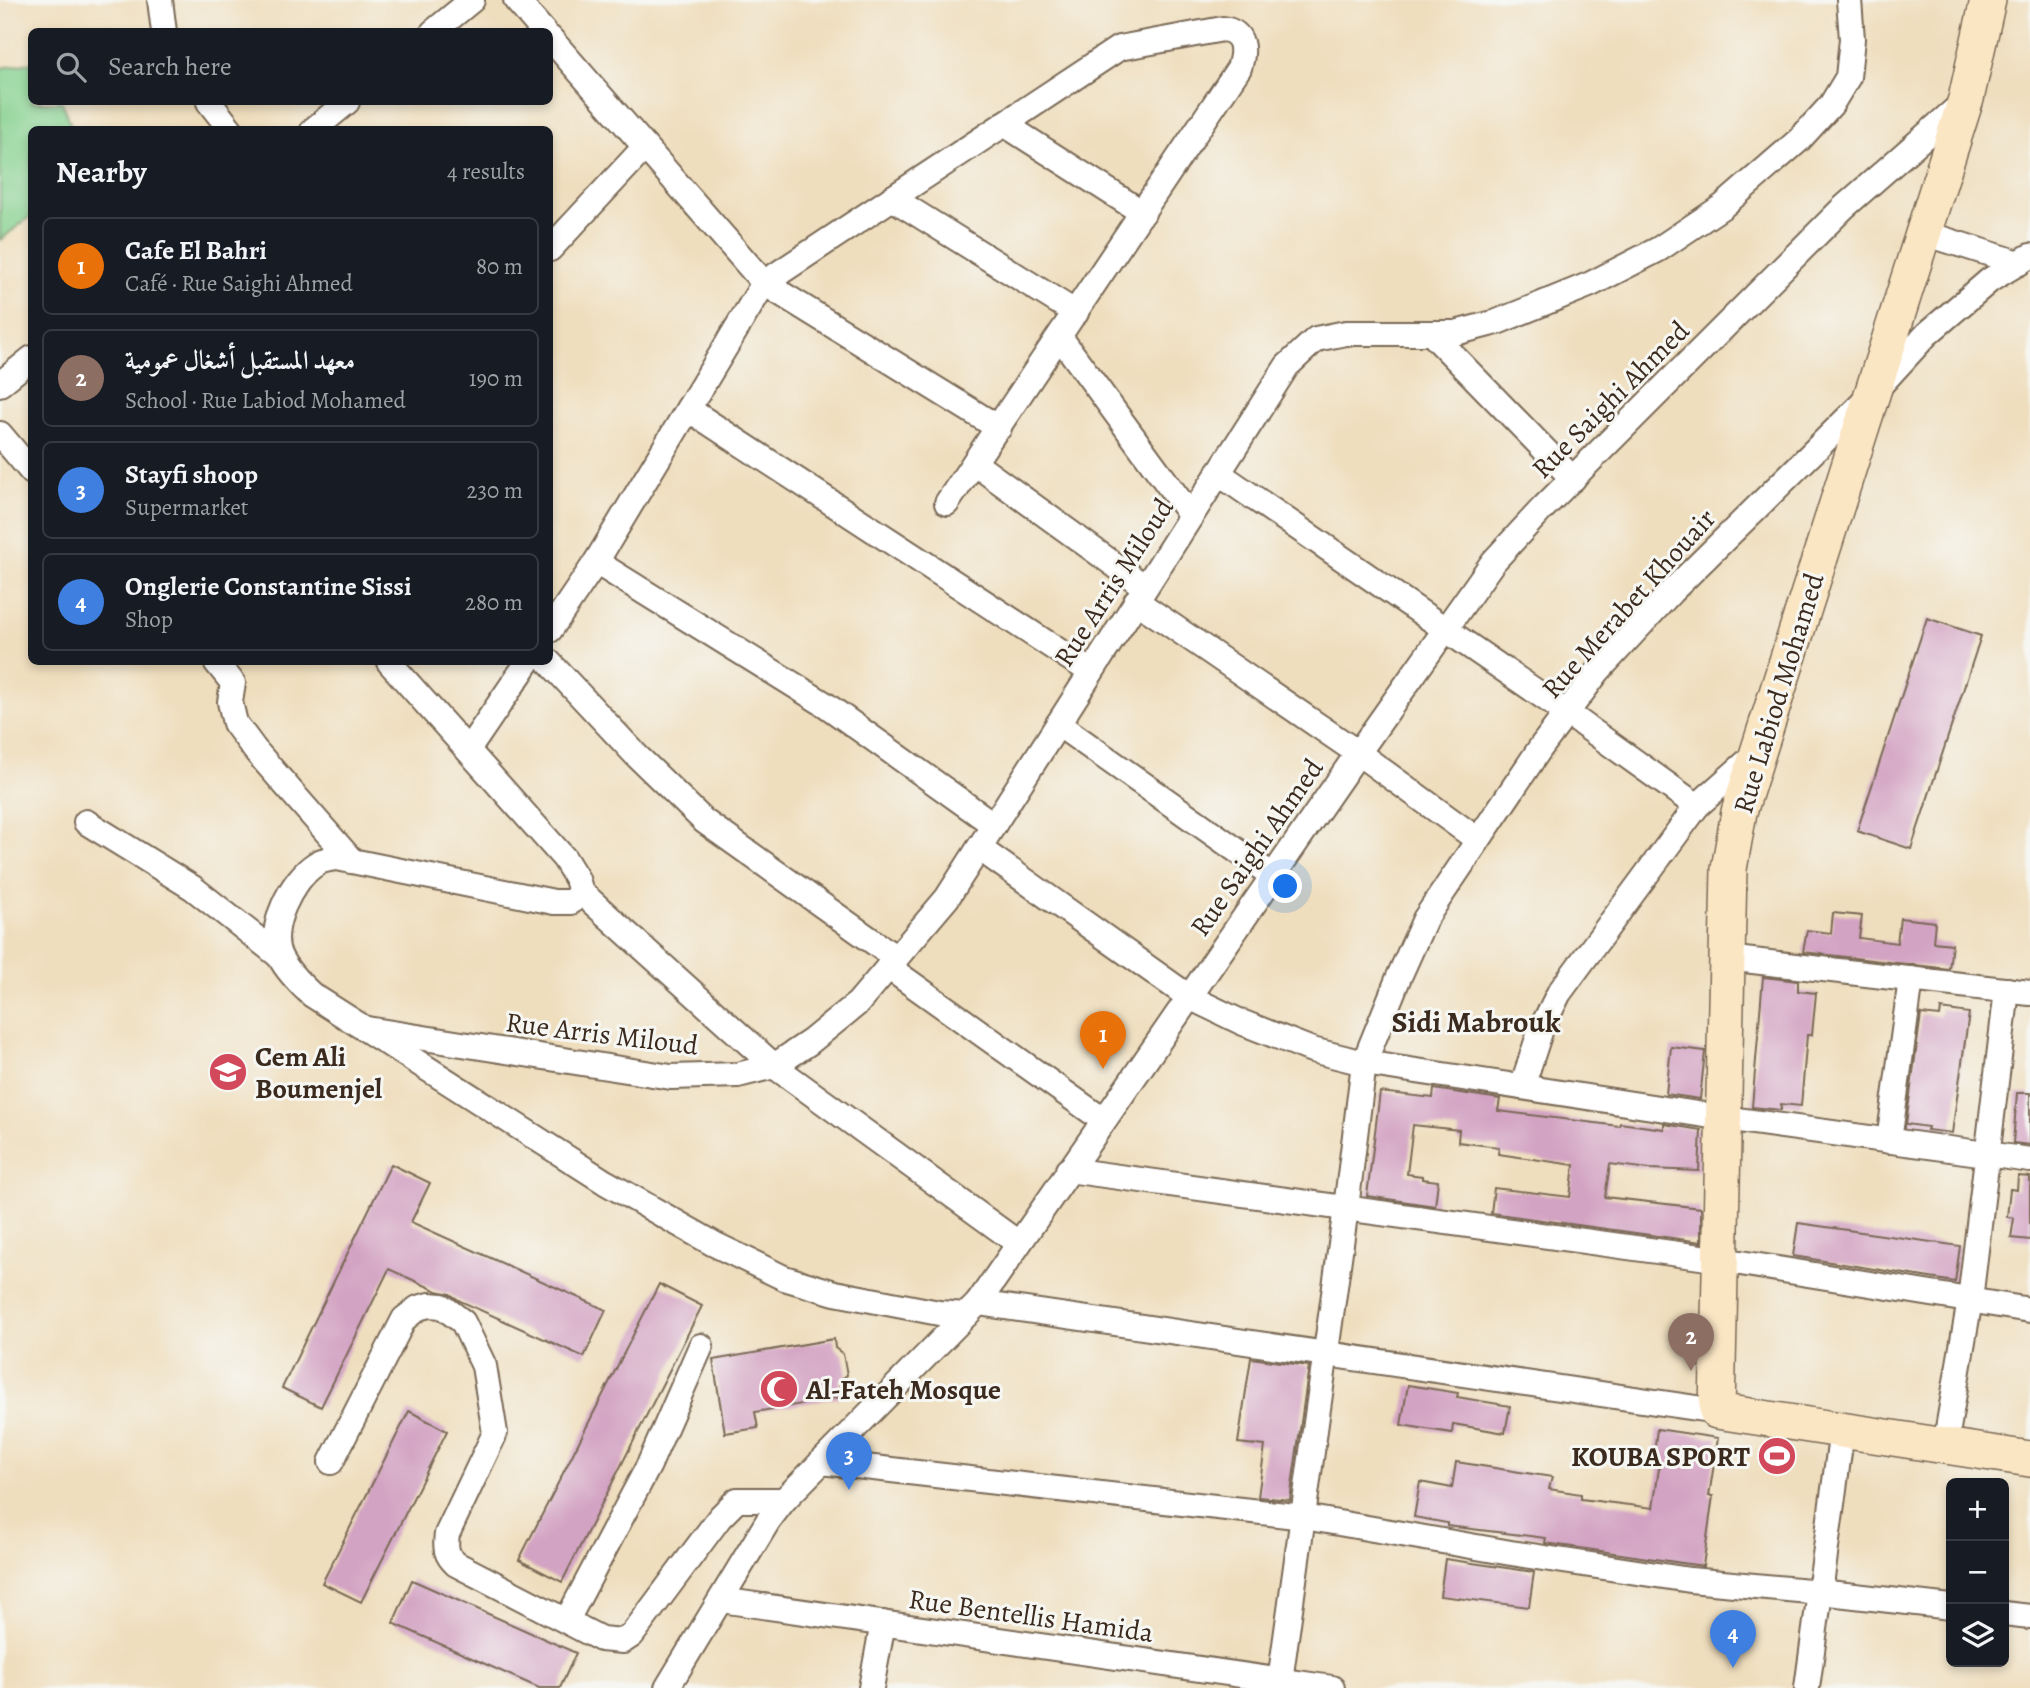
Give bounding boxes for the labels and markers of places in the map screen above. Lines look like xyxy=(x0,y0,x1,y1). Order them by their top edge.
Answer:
pin: 1 xyxy=(1080,1011,1126,1069)
place label: Cem Ali Boumenjel xyxy=(255,1038,383,1108)
school or university icon: Cem Ali Boumenjel xyxy=(207,1051,249,1093)
pin: 2 xyxy=(1668,1313,1714,1371)
mosque icon: Al-Fateh Mosque xyxy=(758,1368,800,1410)
place label: Al-Fateh Mosque xyxy=(805,1371,1001,1409)
pin: 3 xyxy=(826,1432,872,1490)
sports icon: KOUBA SPORT xyxy=(1756,1435,1798,1477)
place label: KOUBA SPORT xyxy=(1571,1438,1750,1476)
pin: 4 xyxy=(1710,1610,1756,1668)

